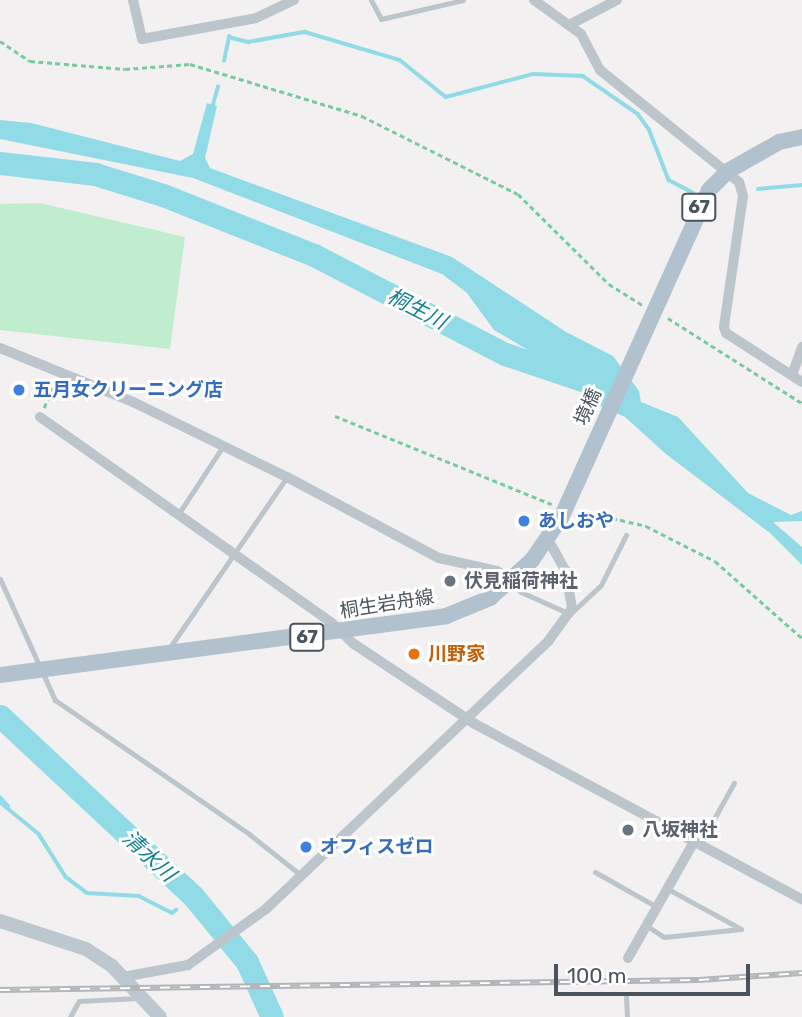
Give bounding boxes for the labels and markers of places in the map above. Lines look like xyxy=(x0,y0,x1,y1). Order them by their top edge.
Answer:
place label: 五月女クリーニング店 xyxy=(33,379,223,401)
marker: 五月女クリーニング店 xyxy=(11,382,27,398)
place label: あしおや xyxy=(538,510,614,532)
marker: あしおや xyxy=(516,513,532,529)
place label: 伏見稲荷神社 xyxy=(464,570,578,592)
marker: 伏見稲荷神社 xyxy=(442,573,458,589)
place label: 川野家 xyxy=(428,643,485,665)
marker: 川野家 xyxy=(406,646,422,662)
place label: 八坂神社 xyxy=(642,819,718,841)
marker: 八坂神社 xyxy=(620,822,636,838)
place label: オフィスゼロ xyxy=(320,836,434,858)
marker: オフィスゼロ xyxy=(298,839,314,855)

